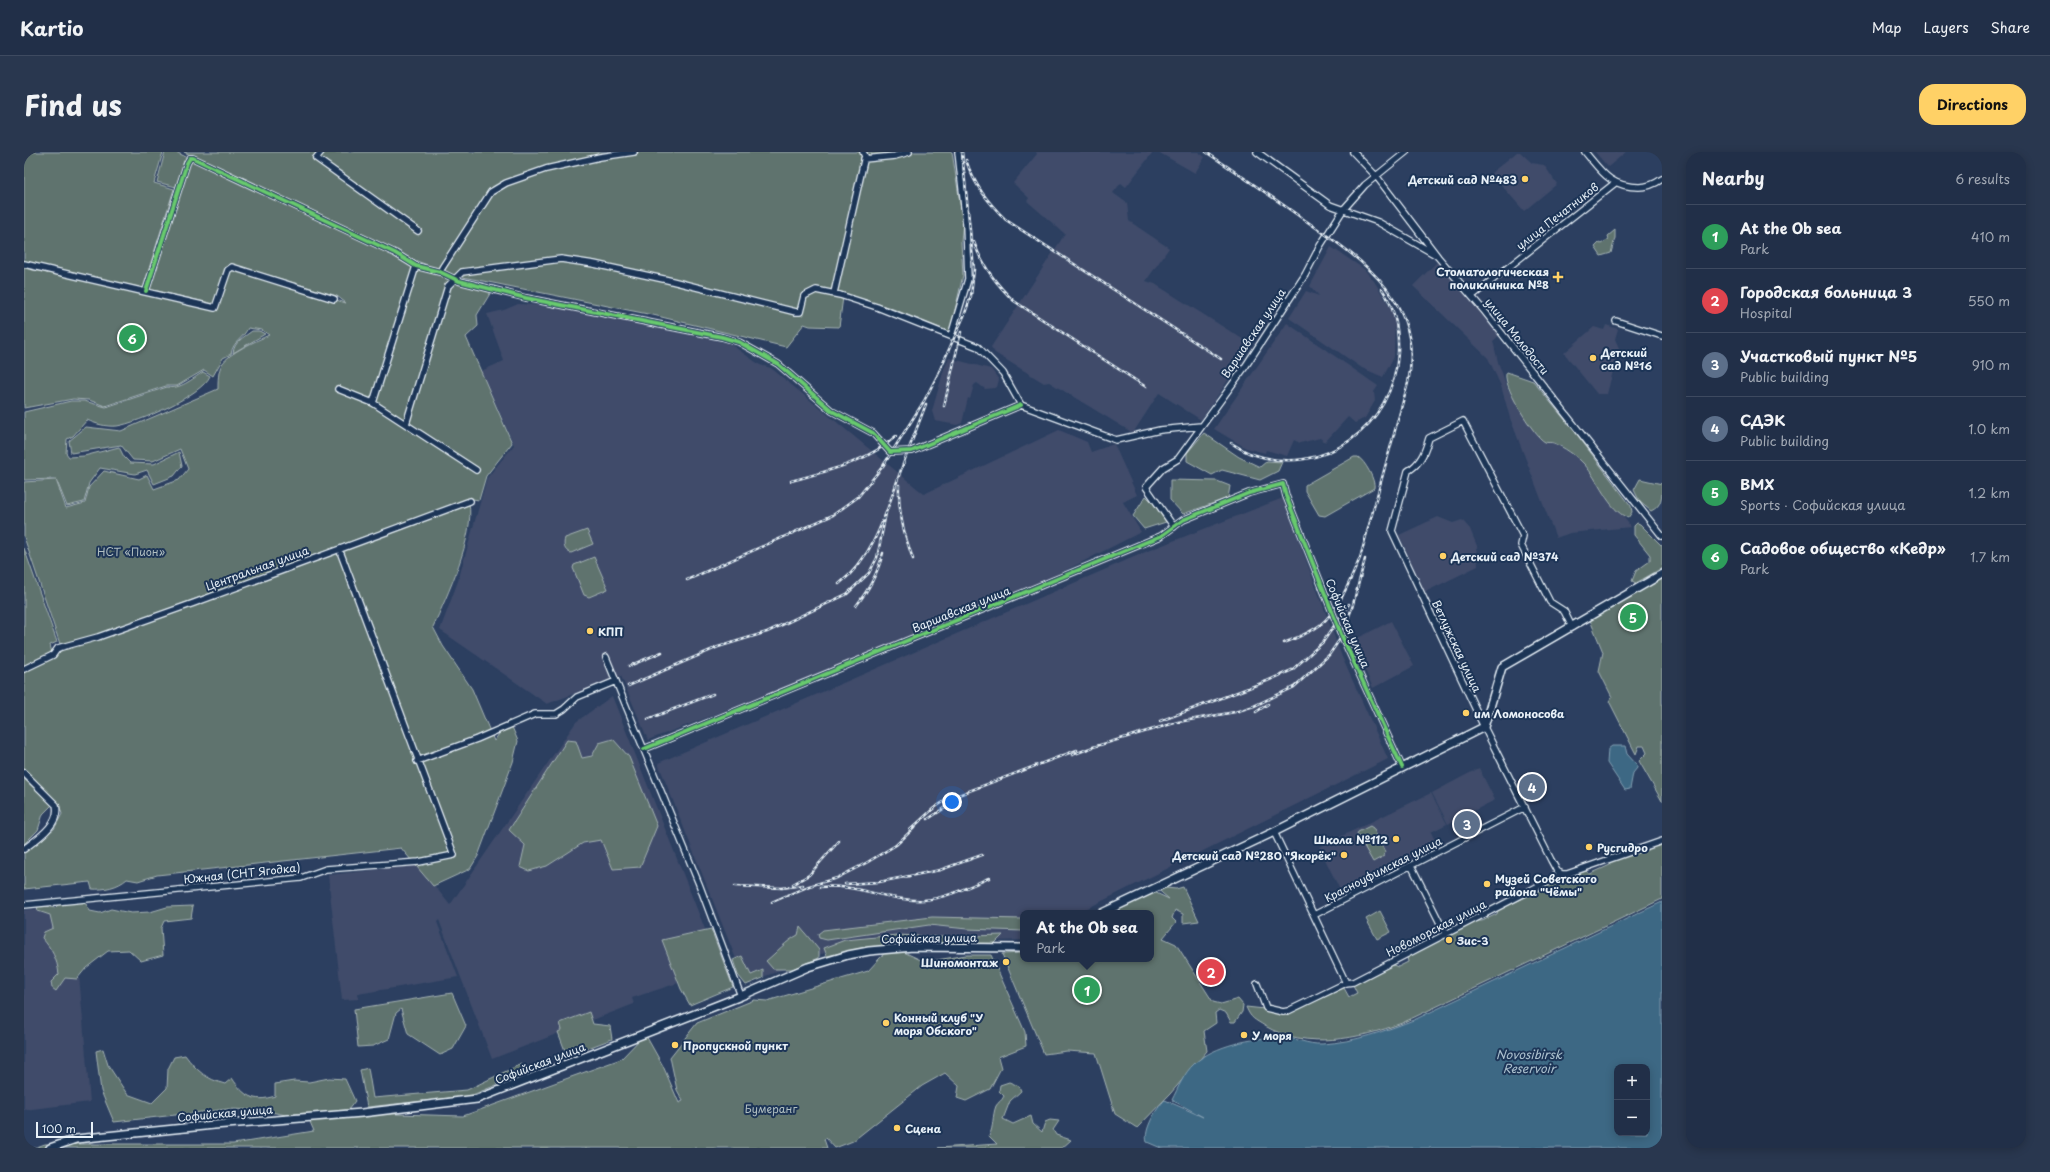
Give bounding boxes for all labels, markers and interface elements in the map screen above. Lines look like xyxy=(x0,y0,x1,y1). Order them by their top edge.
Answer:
text: Kartio xyxy=(20,14,83,42)
text: Map xyxy=(1872,17,1902,38)
text: Layers xyxy=(1924,17,1969,38)
text: Share xyxy=(1991,17,2030,38)
text: Find us xyxy=(24,83,122,126)
button: Directions xyxy=(1919,84,2026,125)
text: Nearby xyxy=(1702,165,1764,191)
text: 6 results xyxy=(1955,169,2010,188)
place label: Детский сад №483 xyxy=(1407,171,1518,188)
marker: Детский сад №483 xyxy=(1520,174,1530,184)
street label: улица Печатников xyxy=(1512,178,1602,254)
text: At the Ob sea xyxy=(1740,216,1842,239)
text: 1 xyxy=(1712,227,1718,246)
text: 410 m xyxy=(1971,227,2010,246)
text: Park xyxy=(1740,239,1769,258)
place label: Стоматологическая поликлиника №8 xyxy=(1436,263,1549,293)
marker: Стоматологическая поликлиника №8 xyxy=(1552,271,1564,283)
text: Городская больница 3 xyxy=(1740,280,1912,303)
street label: Варшавская улица xyxy=(1217,285,1289,381)
text: 2 xyxy=(1710,291,1720,310)
text: 550 m xyxy=(1968,291,2010,310)
street label: улица Молодости xyxy=(1481,294,1553,378)
text: Hospital xyxy=(1740,303,1792,322)
pin: 6 xyxy=(119,323,145,353)
place label: Детский сад №16 xyxy=(1600,344,1652,374)
text: Участковый пункт №5 xyxy=(1740,344,1917,367)
marker: Детский сад №16 xyxy=(1588,353,1598,363)
text: 3 xyxy=(1711,355,1719,374)
text: 910 m xyxy=(1972,355,2010,374)
text: Public building xyxy=(1740,367,1829,386)
text: СДЭК xyxy=(1740,408,1785,431)
text: 4 xyxy=(1711,419,1719,438)
text: 1.0 km xyxy=(1969,419,2010,438)
text: Public building xyxy=(1740,431,1829,450)
text: BMX xyxy=(1740,472,1774,495)
text: 5 xyxy=(1711,483,1719,502)
text: 1.2 km xyxy=(1969,483,2010,502)
text: Sports · Софийская улица xyxy=(1740,495,1906,514)
text: Садовое общество «Кедр» xyxy=(1740,536,1946,559)
street label: Центральная улица xyxy=(203,541,311,595)
park label: НСТ «Пион» xyxy=(97,543,165,560)
text: 6 xyxy=(1710,547,1720,566)
text: 1.7 km xyxy=(1970,547,2010,566)
place label: Детский сад №374 xyxy=(1450,548,1559,565)
marker: Детский сад №374 xyxy=(1438,551,1448,561)
text: Park xyxy=(1740,559,1769,578)
street label: Софийская улица xyxy=(1321,576,1375,670)
street label: Варшавская улица xyxy=(909,581,1013,636)
street label: Ветлужская улица xyxy=(1428,597,1486,695)
pin: 5 xyxy=(1620,602,1646,632)
place label: КПП xyxy=(598,623,624,640)
marker: КПП xyxy=(585,626,595,636)
place label: им Ломоносова xyxy=(1474,705,1565,722)
marker: им Ломоносова xyxy=(1461,708,1471,718)
pin: 4 xyxy=(1519,772,1545,802)
your location xyxy=(942,792,962,812)
pin: 3 xyxy=(1454,809,1480,839)
place label: Школа №112 xyxy=(1314,831,1388,848)
street label: Красноуфимская улица xyxy=(1321,832,1445,906)
marker: Школа №112 xyxy=(1391,834,1401,844)
place label: Русгидро xyxy=(1597,839,1648,856)
marker: Русгидро xyxy=(1584,842,1594,852)
place label: Детский сад №280 "Якорёк" xyxy=(1171,847,1336,864)
marker: Детский сад №280 "Якорёк" xyxy=(1339,850,1349,860)
street label: Южная (СНТ Ягодка) xyxy=(183,858,301,888)
place label: Музей Советского района "Чёмы" xyxy=(1495,870,1597,900)
marker: Музей Советского района "Чёмы" xyxy=(1482,879,1492,889)
street label: Новоморская улица xyxy=(1383,895,1489,961)
popup xyxy=(1020,910,1154,962)
text: At the Ob sea xyxy=(1036,915,1138,938)
street label: Софийская улица xyxy=(881,929,977,947)
place label: Зис-3 xyxy=(1456,932,1489,949)
marker: Зис-3 xyxy=(1444,935,1454,945)
text: Park xyxy=(1036,938,1065,957)
place label: Шиномонтаж xyxy=(921,954,998,971)
marker: Шиномонтаж xyxy=(1001,957,1011,967)
pin: 2 xyxy=(1198,957,1224,987)
pin: 1 xyxy=(1074,975,1100,1005)
place label: Конный клуб "У моря Обского" xyxy=(894,1009,984,1039)
marker: Конный клуб "У моря Обского" xyxy=(881,1018,891,1028)
place label: У моря xyxy=(1251,1027,1292,1044)
marker: У моря xyxy=(1239,1030,1249,1040)
place label: Пропускной пункт xyxy=(683,1037,788,1054)
street label: Софийская улица xyxy=(492,1038,588,1088)
marker: Пропускной пункт xyxy=(670,1040,680,1050)
water label: Novosibirsk Reservoir xyxy=(1496,1045,1563,1077)
map controls xyxy=(1614,1064,1650,1136)
button: + xyxy=(1614,1064,1650,1100)
street label: Софийская улица xyxy=(177,1100,274,1126)
park label: Бумеранг xyxy=(745,1100,797,1117)
button: − xyxy=(1614,1100,1650,1136)
scale bar xyxy=(36,1120,93,1139)
text: 100 m xyxy=(42,1120,76,1137)
place label: Сцена xyxy=(905,1120,942,1137)
marker: Сцена xyxy=(892,1123,902,1133)

